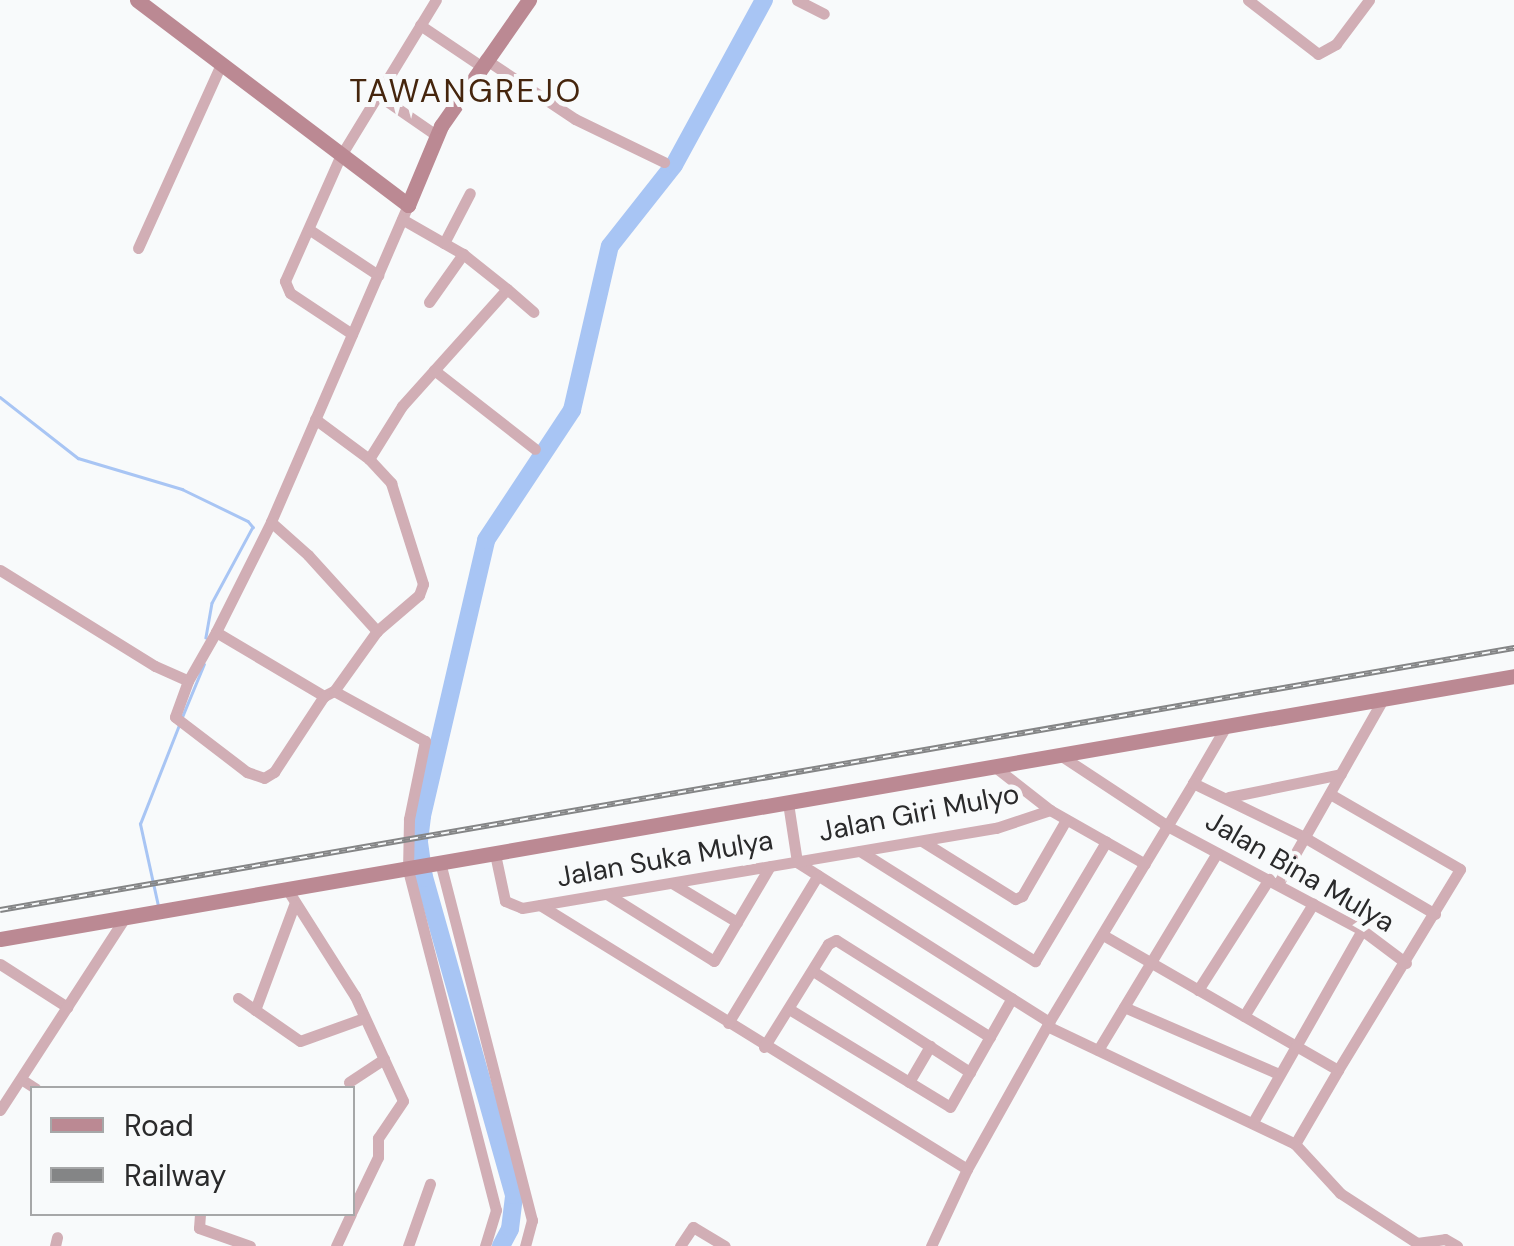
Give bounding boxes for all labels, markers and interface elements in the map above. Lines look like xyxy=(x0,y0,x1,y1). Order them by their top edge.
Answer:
district label: TAWANGREJO xyxy=(349,72,583,110)
street label: Jalan Giri Mulyo xyxy=(816,777,1022,849)
street label: Jalan Bina Mulya xyxy=(1200,804,1400,940)
street label: Jalan Suka Mulya xyxy=(554,823,776,895)
legend xyxy=(30,1086,355,1216)
text: Road xyxy=(124,1106,194,1145)
text: Railway xyxy=(124,1156,227,1195)

